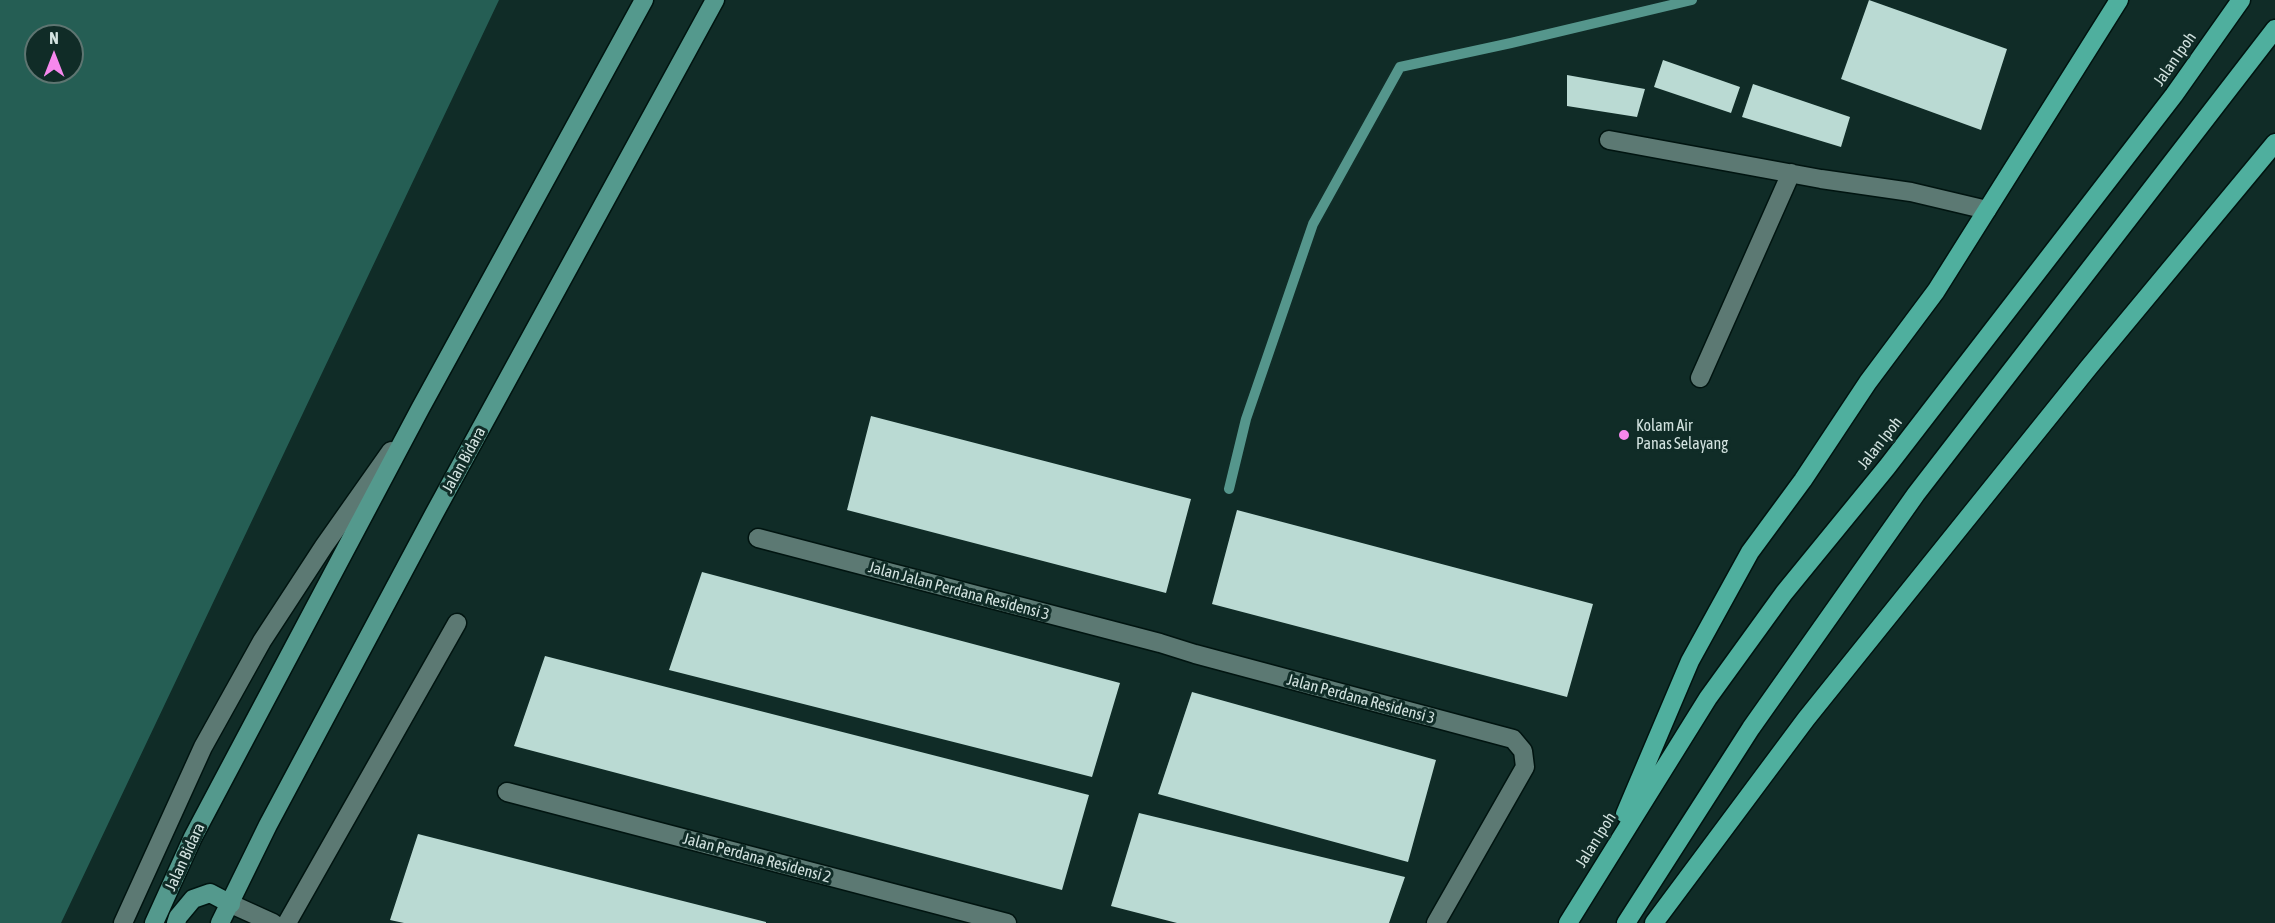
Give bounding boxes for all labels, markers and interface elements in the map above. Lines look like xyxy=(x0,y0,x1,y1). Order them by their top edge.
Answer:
north arrow xyxy=(24,24,84,84)
street label: Jalan Ipoh xyxy=(2150,28,2200,90)
text: N xyxy=(49,29,59,47)
street label: Jalan Ipoh xyxy=(1854,413,1906,473)
place label: Kolam Air Panas Selayang xyxy=(1636,416,1728,454)
street label: Jalan Bidara xyxy=(438,424,490,496)
marker: Kolam Air Panas Selayang xyxy=(1617,428,1631,442)
street label: Jalan Jalan Perdana Residensi 3 xyxy=(866,558,1052,624)
street label: Jalan Perdana Residensi 3 xyxy=(1285,670,1437,728)
street label: Jalan Ipoh xyxy=(1572,809,1620,871)
street label: Jalan Bidara xyxy=(161,820,209,894)
street label: Jalan Perdana Residensi 2 xyxy=(681,829,833,887)

